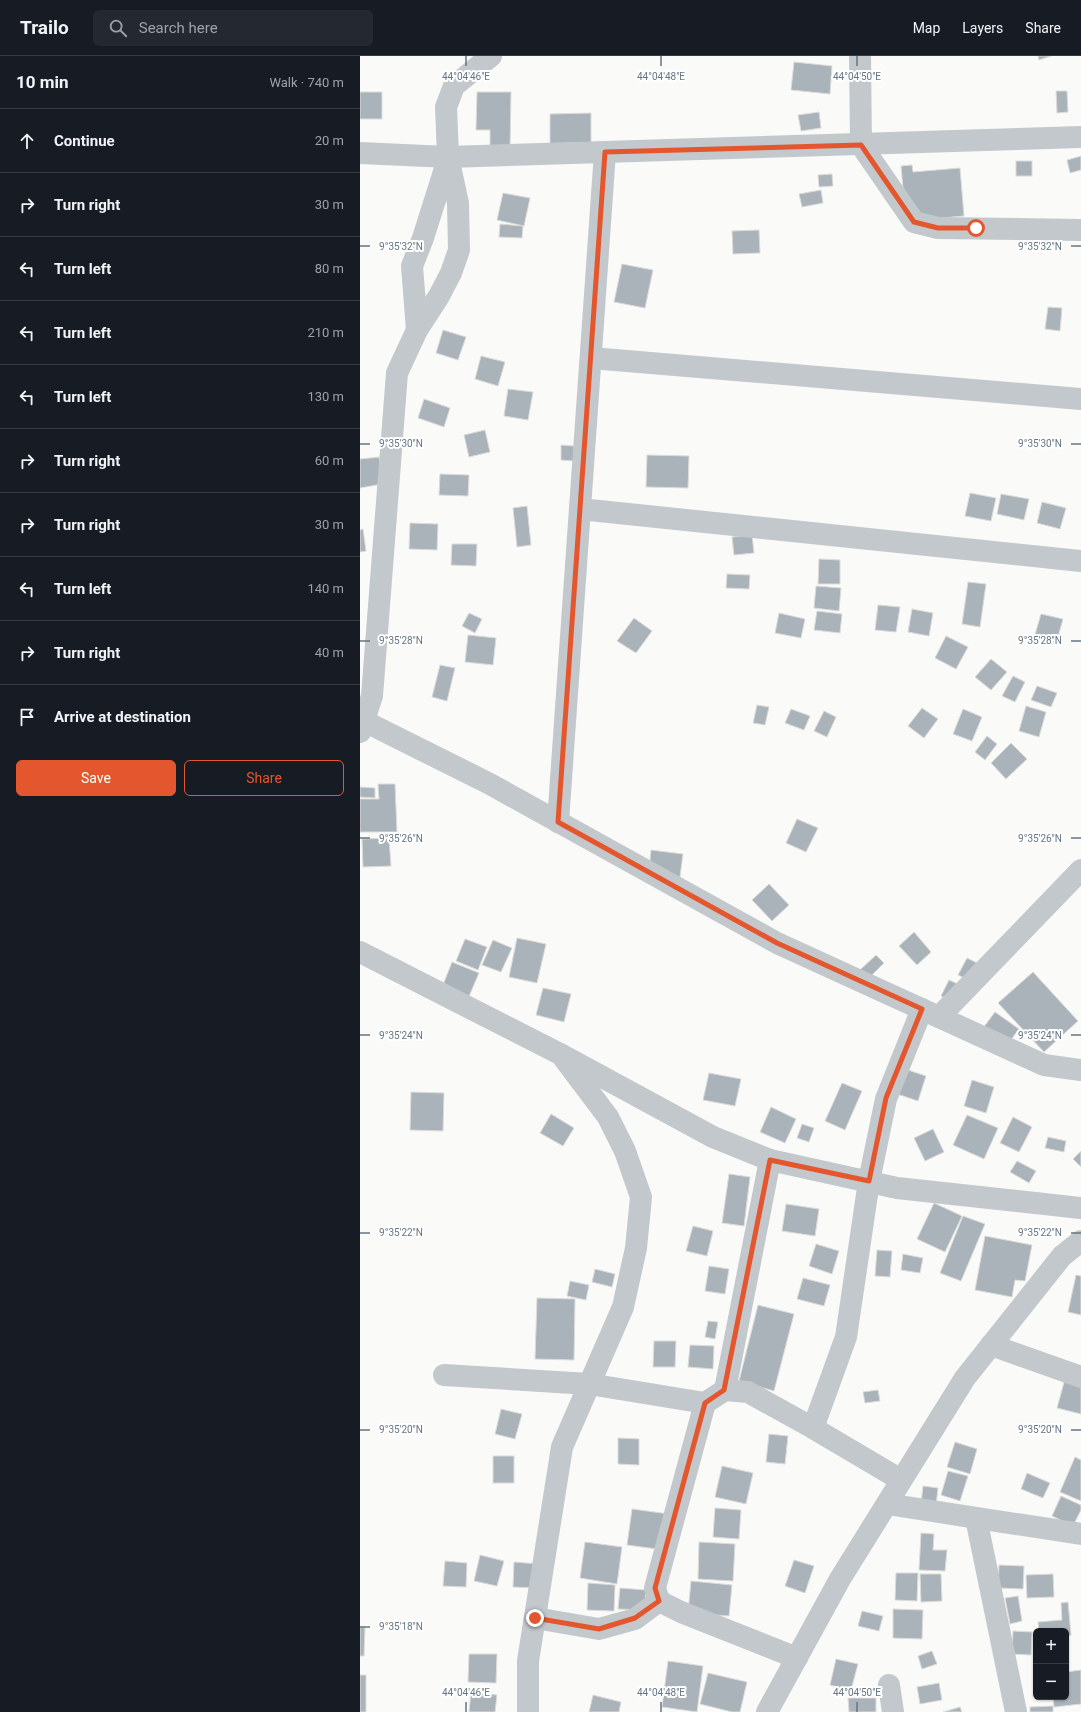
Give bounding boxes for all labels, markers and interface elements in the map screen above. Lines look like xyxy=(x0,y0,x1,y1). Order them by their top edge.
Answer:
search box xyxy=(93,10,373,46)
text: Trailo xyxy=(20,16,69,39)
icon: search xyxy=(107,17,129,39)
text: Search here xyxy=(139,19,218,37)
text: Map xyxy=(913,20,940,36)
text: Layers xyxy=(962,20,1003,36)
text: Share xyxy=(1025,20,1061,36)
text: 44°04'46"E xyxy=(442,71,490,82)
text: 44°04'48"E xyxy=(637,71,685,82)
text: 44°04'50"E xyxy=(833,71,881,82)
text: 10 min xyxy=(16,72,69,92)
text: Walk · 740 m xyxy=(269,75,344,90)
icon: ahead xyxy=(16,130,38,152)
text: Continue xyxy=(54,132,115,150)
text: 20 m xyxy=(315,133,344,148)
icon: right xyxy=(16,194,38,216)
text: Turn right xyxy=(54,196,120,214)
text: 30 m xyxy=(315,197,344,212)
route start xyxy=(967,219,985,237)
text: 9°35'32"N xyxy=(379,241,423,252)
text: 9°35'32"N xyxy=(1018,241,1062,252)
icon: left xyxy=(16,258,38,280)
text: Turn left xyxy=(54,260,111,278)
text: 80 m xyxy=(315,261,344,276)
icon: left xyxy=(16,322,38,344)
text: Turn left xyxy=(54,324,111,342)
text: 210 m xyxy=(307,325,344,340)
icon: left xyxy=(16,386,38,408)
text: Turn left xyxy=(54,388,111,406)
text: 130 m xyxy=(307,389,344,404)
text: 9°35'30"N xyxy=(379,438,423,449)
text: 9°35'30"N xyxy=(1018,438,1062,449)
icon: right xyxy=(16,450,38,472)
text: Turn right xyxy=(54,452,120,470)
text: 60 m xyxy=(315,453,344,468)
icon: right xyxy=(16,514,38,536)
text: Turn right xyxy=(54,516,120,534)
text: 30 m xyxy=(315,517,344,532)
icon: left xyxy=(16,578,38,600)
text: Turn left xyxy=(54,580,111,598)
text: 140 m xyxy=(307,581,344,596)
text: 9°35'28"N xyxy=(379,635,423,646)
text: 9°35'28"N xyxy=(1018,635,1062,646)
icon: right xyxy=(16,642,38,664)
text: Turn right xyxy=(54,644,120,662)
text: 40 m xyxy=(315,645,344,660)
icon: arrive xyxy=(16,706,38,728)
text: Arrive at destination xyxy=(54,708,191,726)
button: Save xyxy=(16,760,176,796)
button: Share xyxy=(184,760,344,796)
text: 9°35'26"N xyxy=(379,833,423,844)
text: 9°35'26"N xyxy=(1018,833,1062,844)
text: 9°35'24"N xyxy=(379,1030,423,1041)
text: 9°35'24"N xyxy=(1018,1030,1062,1041)
text: 9°35'22"N xyxy=(379,1227,423,1238)
text: 9°35'22"N xyxy=(1018,1227,1062,1238)
text: 9°35'20"N xyxy=(379,1424,423,1435)
text: 9°35'20"N xyxy=(1018,1424,1062,1435)
route end xyxy=(526,1609,544,1627)
text: 9°35'18"N xyxy=(379,1621,423,1632)
map controls xyxy=(1033,1628,1069,1700)
button: + xyxy=(1033,1628,1069,1664)
button: − xyxy=(1033,1664,1069,1700)
text: 44°04'46"E xyxy=(442,1687,490,1698)
text: 44°04'48"E xyxy=(637,1687,685,1698)
text: 44°04'50"E xyxy=(833,1687,881,1698)

